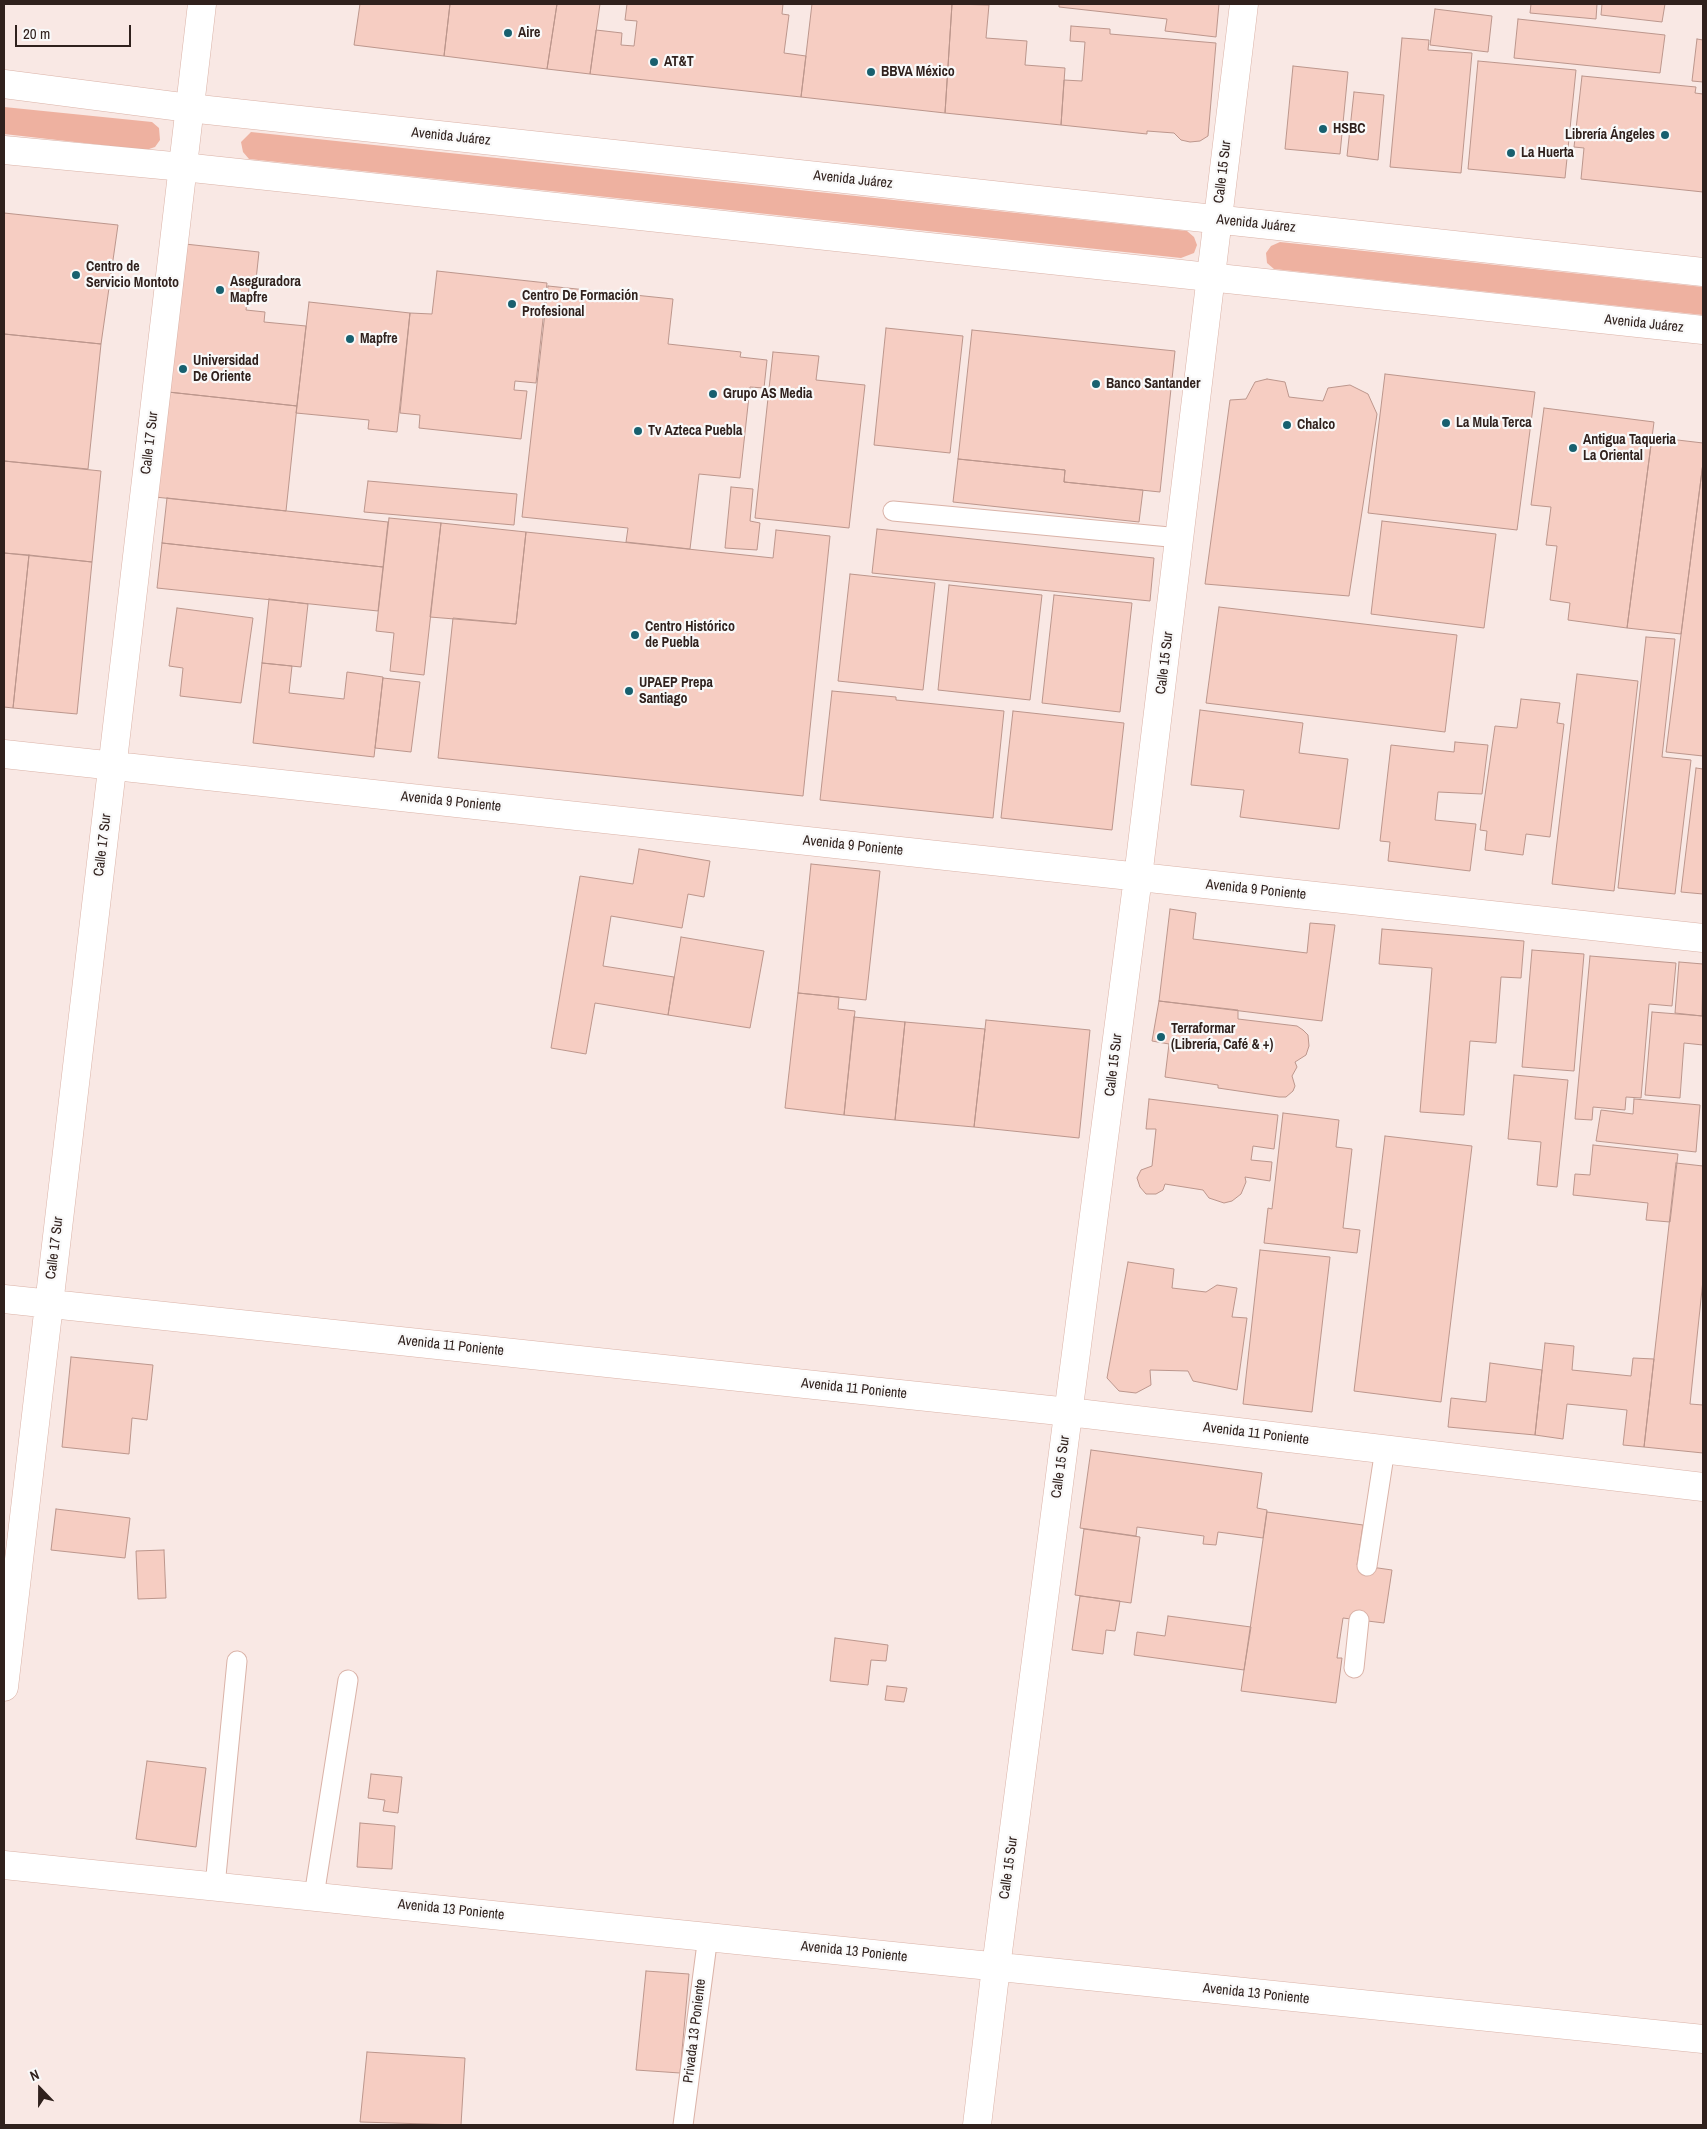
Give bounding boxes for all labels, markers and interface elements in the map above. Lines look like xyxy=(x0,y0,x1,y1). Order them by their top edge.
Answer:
scale bar xyxy=(18,15,134,47)
text: 20 m xyxy=(23,23,50,44)
place label: Aire xyxy=(518,25,540,41)
marker: Aire xyxy=(502,27,514,39)
place label: AT&T xyxy=(664,54,694,70)
marker: AT&T xyxy=(648,56,660,68)
place label: BBVA México xyxy=(881,64,955,80)
marker: BBVA México xyxy=(865,66,877,78)
place label: HSBC xyxy=(1333,121,1366,137)
marker: HSBC xyxy=(1317,123,1329,135)
street label: Avenida Juárez xyxy=(411,124,491,150)
place label: Librería Ángeles xyxy=(1565,127,1655,143)
marker: Librería Ángeles xyxy=(1659,129,1671,141)
street label: Calle 15 Sur xyxy=(1211,140,1235,204)
place label: La Huerta xyxy=(1521,145,1574,161)
marker: La Huerta xyxy=(1505,147,1517,159)
street label: Avenida Juárez xyxy=(813,167,893,193)
street label: Avenida Juárez xyxy=(1216,211,1296,237)
place label: Centro de Servicio Montoto xyxy=(86,259,179,292)
marker: Centro de Servicio Montoto xyxy=(70,269,82,281)
place label: Aseguradora Mapfre xyxy=(230,274,301,306)
marker: Aseguradora Mapfre xyxy=(214,284,226,296)
place label: Centro De Formación Profesional xyxy=(522,288,638,321)
marker: Centro De Formación Profesional xyxy=(506,298,518,310)
street label: Avenida Juárez xyxy=(1604,311,1684,337)
place label: Mapfre xyxy=(360,331,398,347)
marker: Mapfre xyxy=(344,333,356,345)
place label: Universidad De Oriente xyxy=(193,353,259,386)
marker: Universidad De Oriente xyxy=(177,363,189,375)
place label: Banco Santander xyxy=(1106,376,1200,392)
marker: Banco Santander xyxy=(1090,378,1102,390)
place label: Grupo AS Media xyxy=(723,386,812,402)
marker: Grupo AS Media xyxy=(707,388,719,400)
street label: Calle 17 Sur xyxy=(138,411,162,475)
place label: La Mula Terca xyxy=(1456,415,1532,431)
place label: Chalco xyxy=(1297,417,1335,433)
marker: La Mula Terca xyxy=(1440,417,1452,429)
marker: Chalco xyxy=(1281,419,1293,431)
place label: Tv Azteca Puebla xyxy=(648,423,742,439)
marker: Tv Azteca Puebla xyxy=(632,425,644,437)
place label: Antigua Taqueria La Oriental xyxy=(1583,432,1676,464)
marker: Antigua Taqueria La Oriental xyxy=(1567,442,1579,454)
place label: Centro Histórico de Puebla xyxy=(645,619,735,652)
marker: Centro Histórico de Puebla xyxy=(629,629,641,641)
street label: Calle 15 Sur xyxy=(1153,631,1177,695)
place label: UPAEP Prepa Santiago xyxy=(639,675,713,708)
marker: UPAEP Prepa Santiago xyxy=(623,685,635,697)
street label: Avenida 9 Poniente xyxy=(400,788,502,816)
street label: Calle 17 Sur xyxy=(91,813,115,877)
street label: Avenida 9 Poniente xyxy=(802,832,904,860)
street label: Avenida 9 Poniente xyxy=(1205,876,1307,904)
place label: Terraformar (Librería, Café & +) xyxy=(1171,1021,1273,1054)
marker: Terraformar (Librería, Café & +) xyxy=(1155,1031,1167,1043)
street label: Calle 15 Sur xyxy=(1102,1033,1126,1097)
street label: Calle 17 Sur xyxy=(43,1216,67,1280)
street label: Avenida 11 Poniente xyxy=(397,1332,505,1360)
street label: Avenida 11 Poniente xyxy=(800,1375,908,1403)
street label: Avenida 11 Poniente xyxy=(1202,1419,1310,1449)
street label: Calle 15 Sur xyxy=(1048,1435,1074,1499)
street label: Calle 15 Sur xyxy=(996,1836,1022,1900)
street label: Avenida 13 Poniente xyxy=(397,1896,505,1924)
street label: Avenida 13 Poniente xyxy=(800,1938,908,1966)
street label: Privada 13 Poniente xyxy=(680,1978,710,2084)
street label: Avenida 13 Poniente xyxy=(1202,1980,1310,2008)
north arrow xyxy=(15,2064,65,2114)
text: N xyxy=(27,2065,42,2085)

